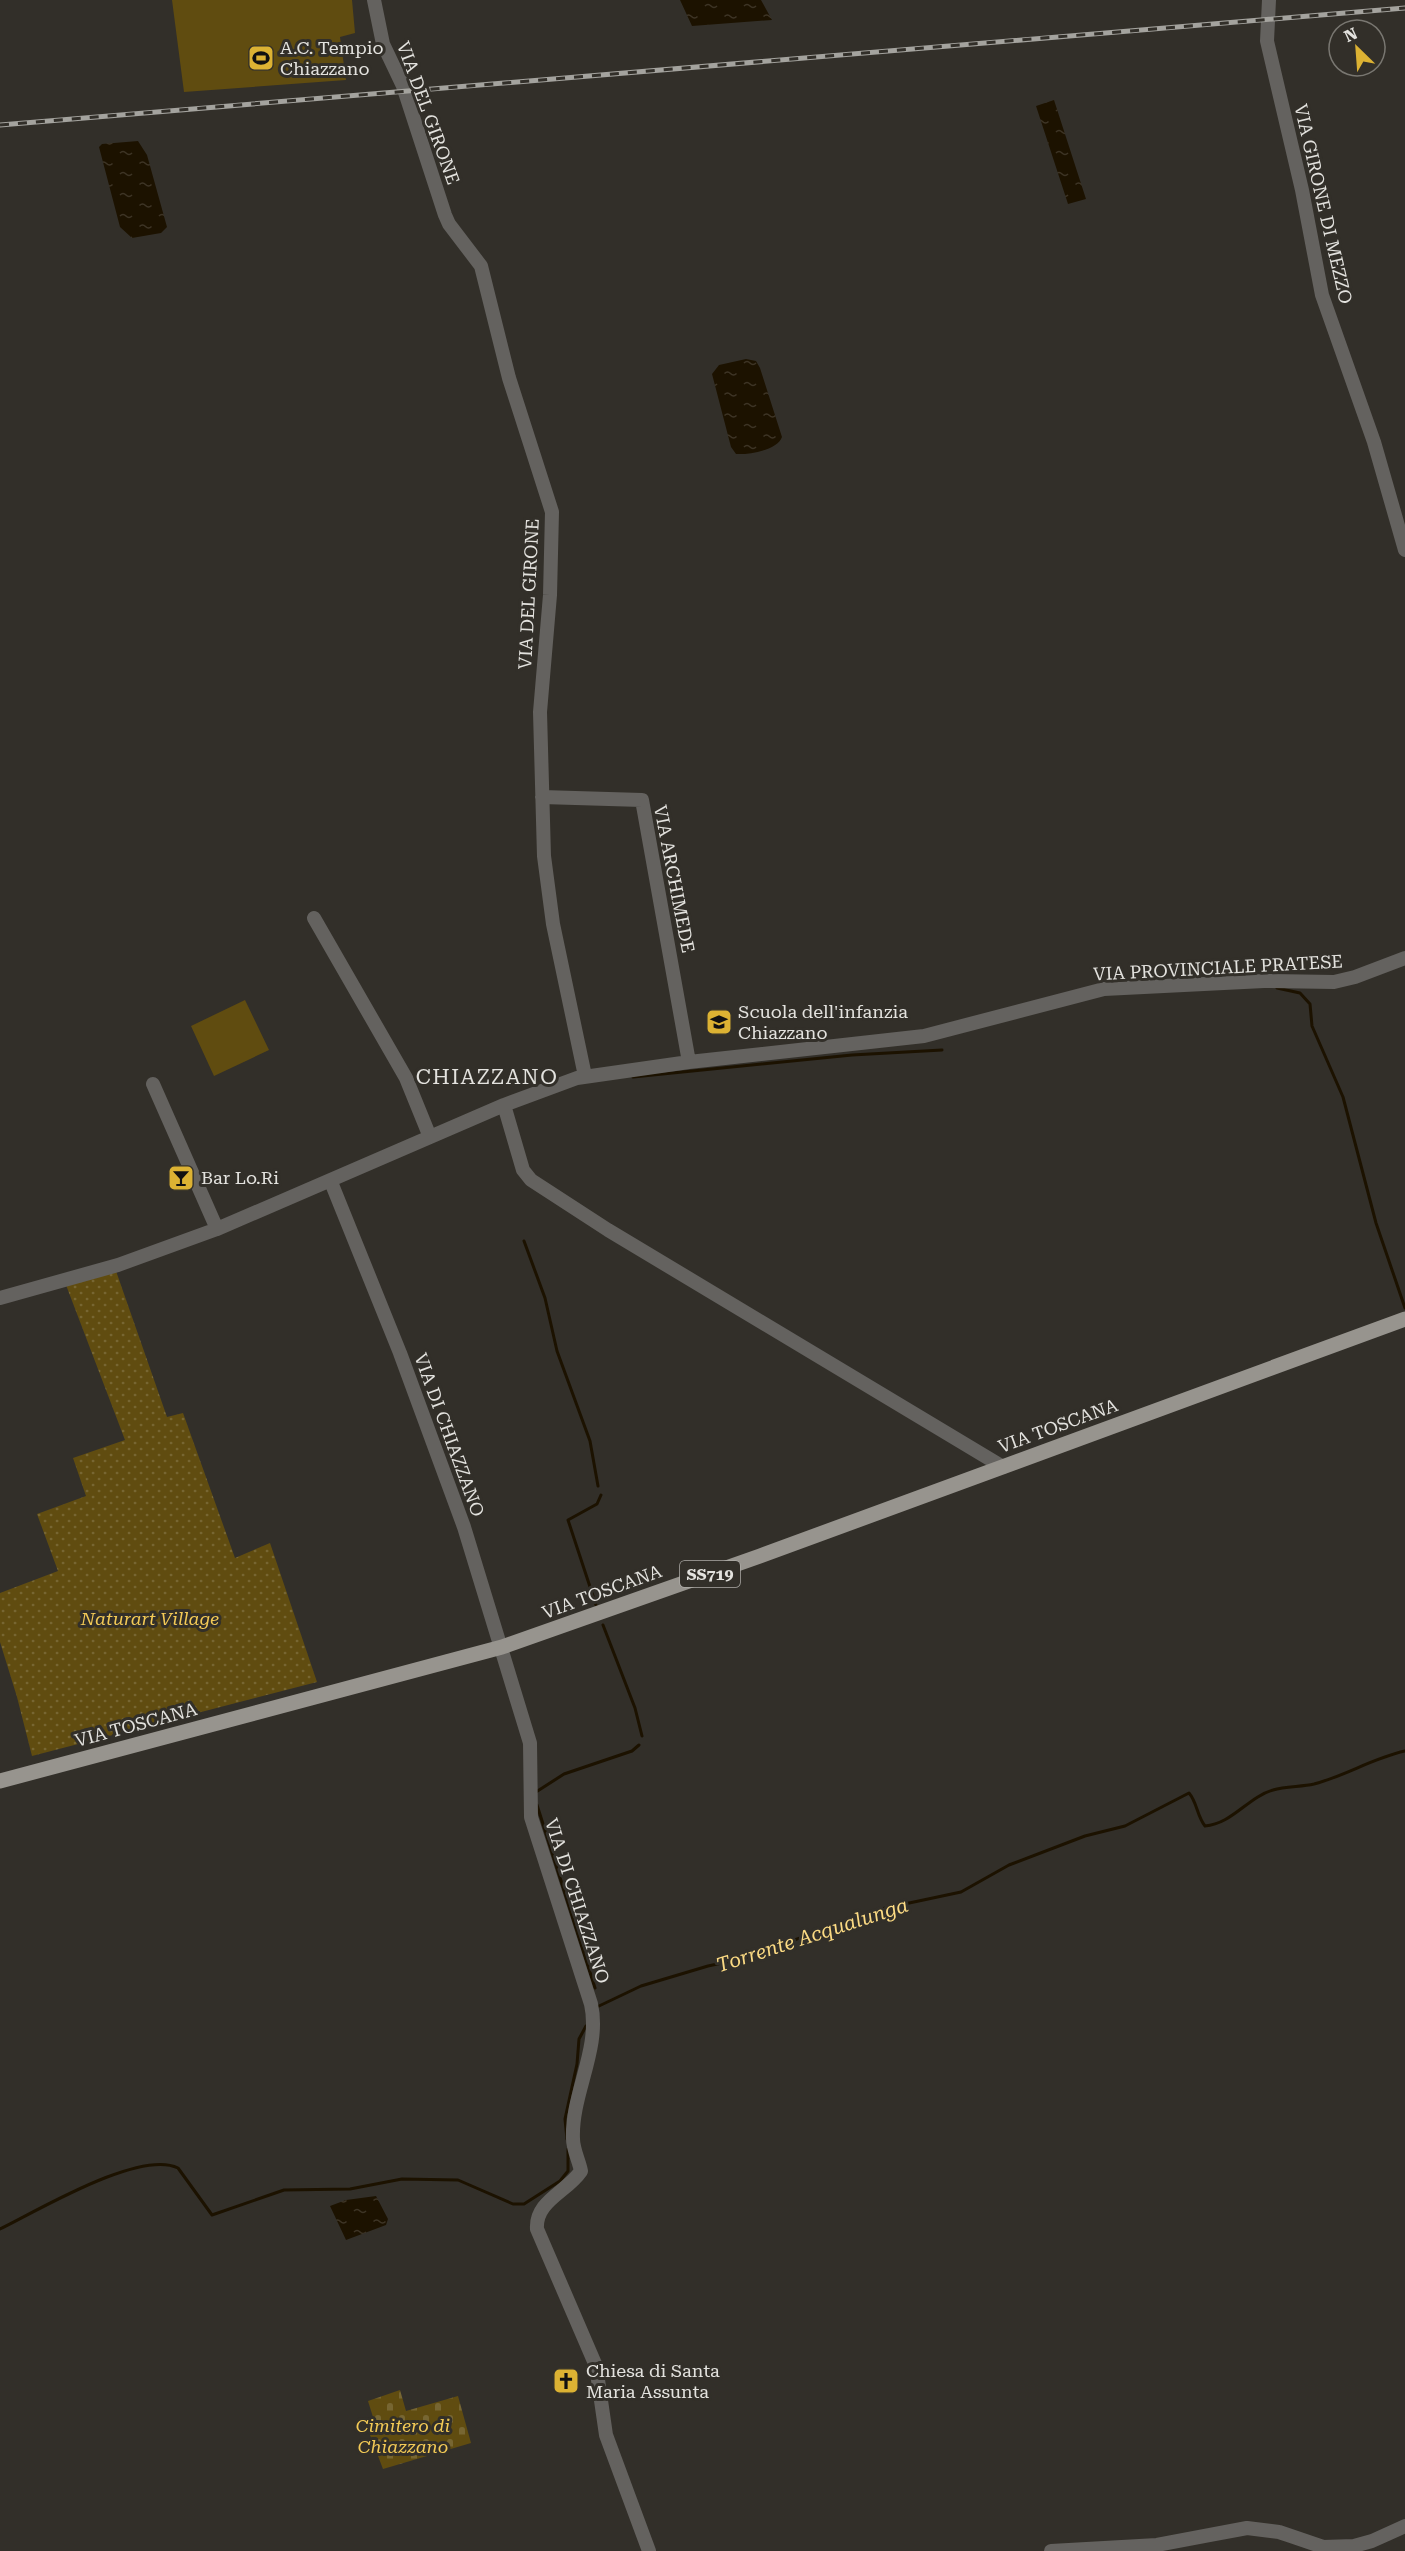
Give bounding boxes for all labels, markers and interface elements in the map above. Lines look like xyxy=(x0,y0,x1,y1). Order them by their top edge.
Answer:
north arrow xyxy=(1327,18,1387,78)
text: N xyxy=(1341,24,1360,46)
place label: A.C. Tempio Chiazzano xyxy=(280,37,384,79)
street label: VIA DEL GIRONE xyxy=(393,38,464,187)
sports icon: A.C. Tempio Chiazzano xyxy=(246,43,276,73)
street label: VIA GIRONE DI MEZZO xyxy=(1290,102,1357,306)
street label: VIA DEL GIRONE xyxy=(514,518,543,670)
street label: VIA ARCHIMEDE xyxy=(650,803,699,955)
street label: VIA PROVINCIALE PRATESE xyxy=(1093,950,1343,985)
place label: Scuola dell'infanzia Chiazzano xyxy=(738,1001,908,1043)
school or university icon: Scuola dell'infanzia Chiazzano xyxy=(704,1007,734,1037)
district label: CHIAZZANO xyxy=(416,1065,558,1089)
bar icon: Bar Lo.Ri xyxy=(166,1163,196,1193)
place label: Bar Lo.Ri xyxy=(201,1167,279,1188)
street label: VIA DI CHIAZZANO xyxy=(410,1350,489,1519)
street label: VIA TOSCANA xyxy=(995,1394,1121,1457)
street label: VIA TOSCANA xyxy=(539,1560,665,1623)
road number: SS719 xyxy=(680,1561,740,1587)
park label: Naturart Village xyxy=(80,1608,219,1629)
street label: VIA TOSCANA xyxy=(72,1698,200,1751)
street label: VIA DI CHIAZZANO xyxy=(541,1816,614,1986)
water label: Torrente Acqualunga xyxy=(713,1893,911,1977)
place label: Chiesa di Santa Maria Assunta xyxy=(586,2360,720,2402)
church icon: Chiesa di Santa Maria Assunta xyxy=(551,2366,581,2396)
park label: Cimitero di Chiazzano xyxy=(356,2415,451,2457)

